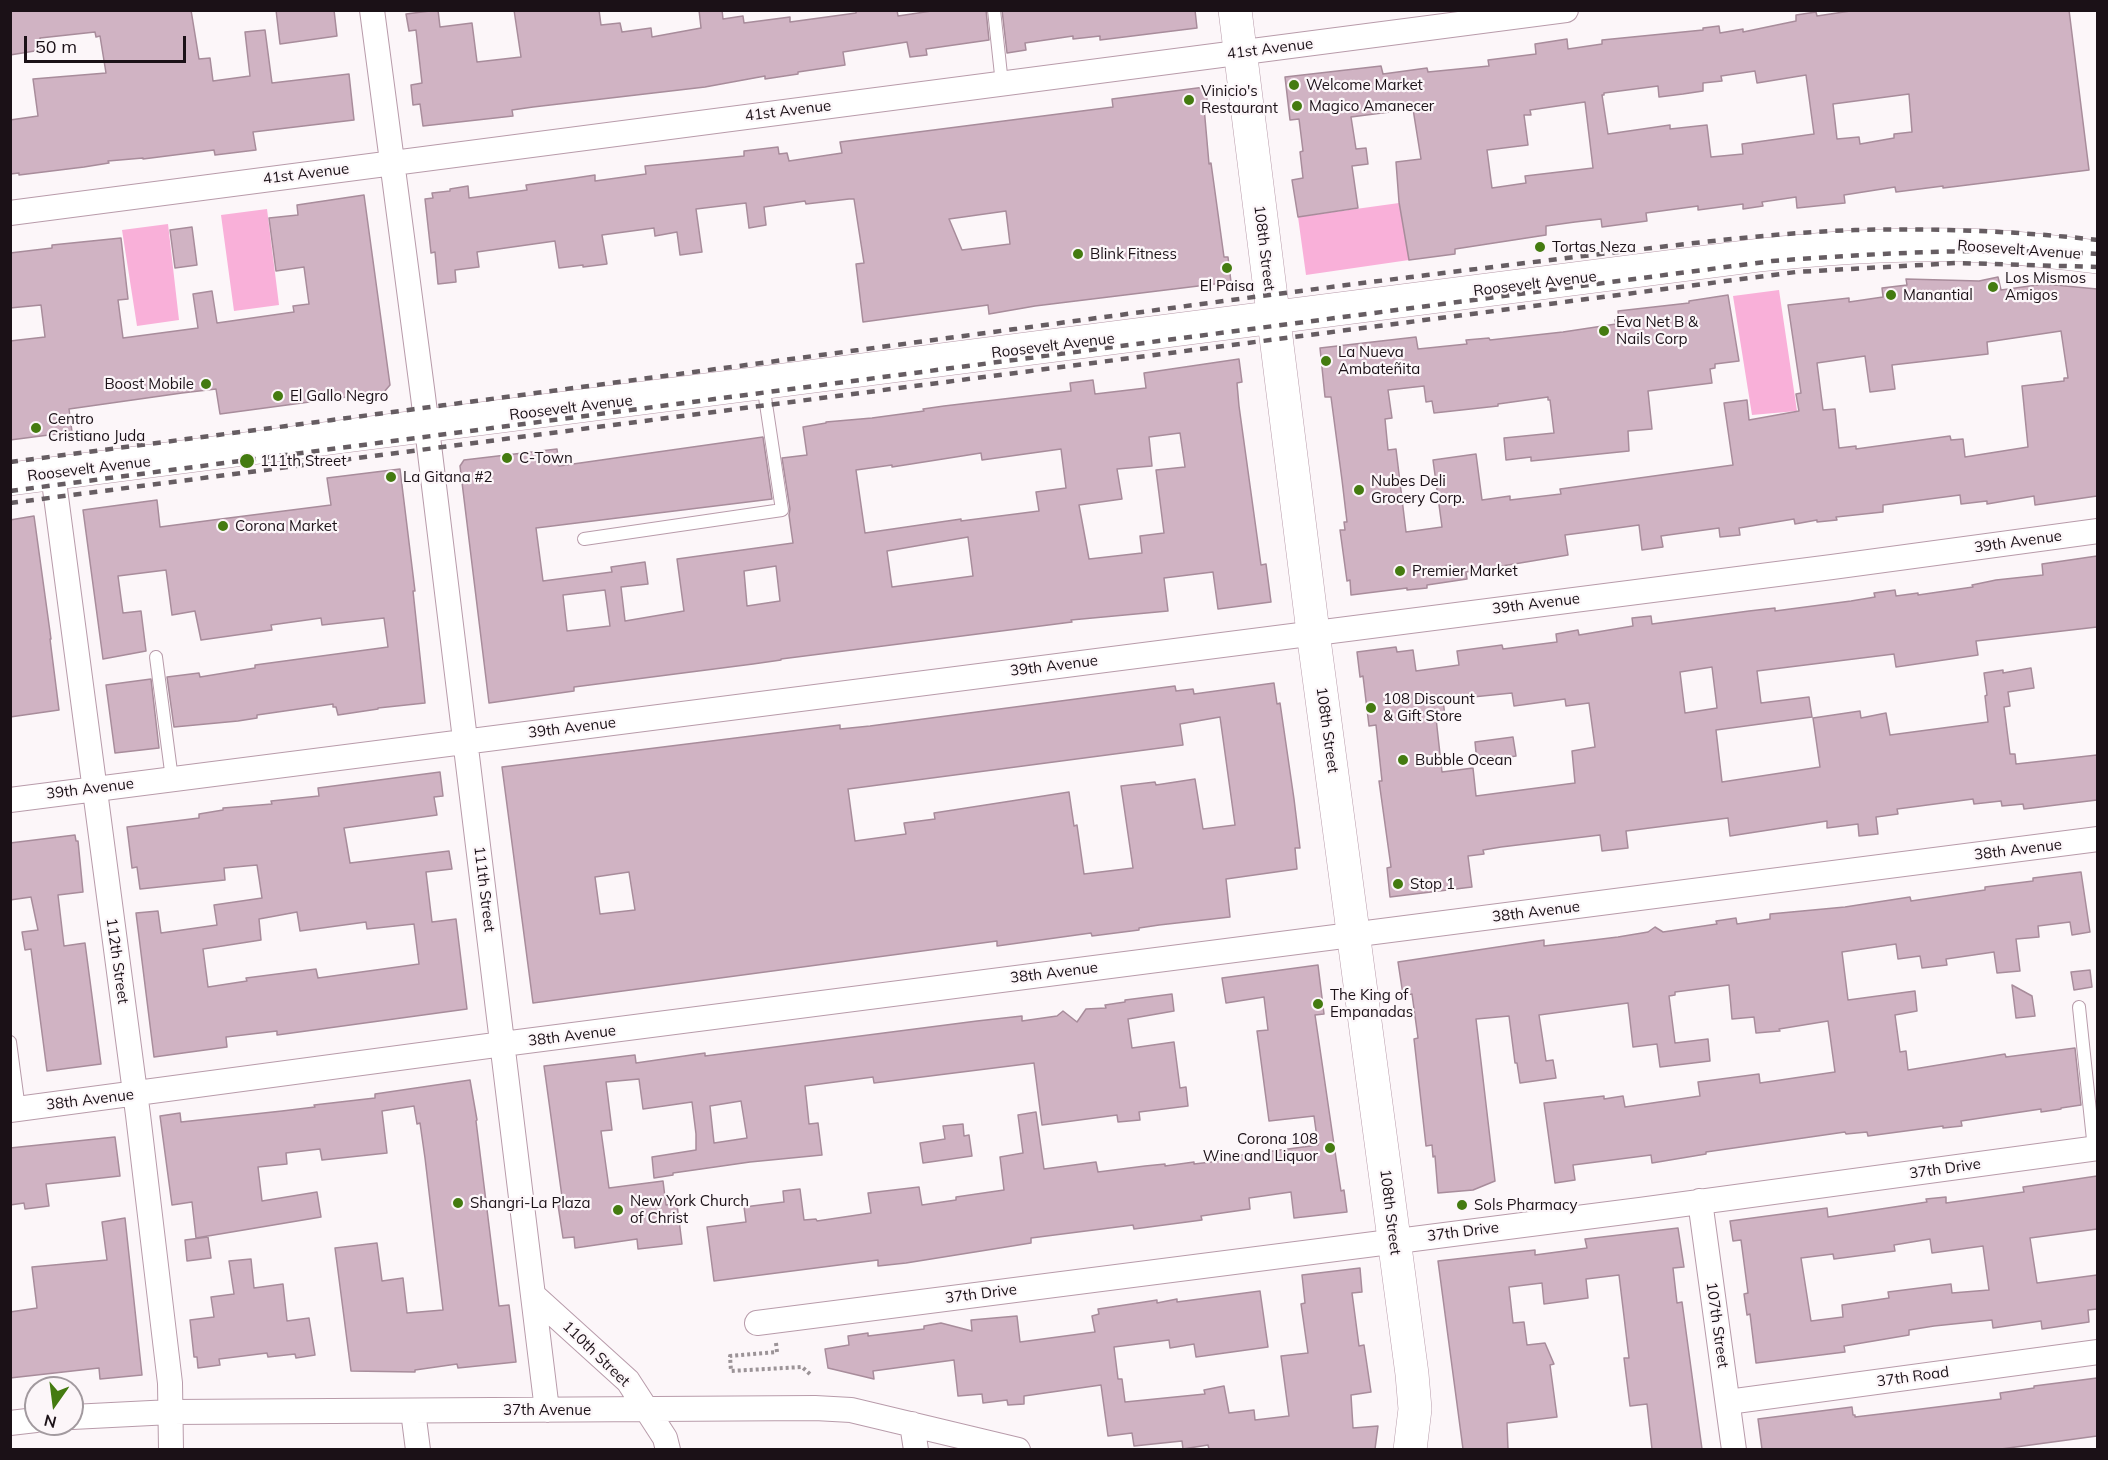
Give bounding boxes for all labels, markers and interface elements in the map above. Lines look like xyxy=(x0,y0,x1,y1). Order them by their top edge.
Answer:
scale bar xyxy=(27,24,189,62)
text: 50 m xyxy=(35,35,77,58)
street label: 41st Avenue xyxy=(1226,35,1314,63)
place label: Welcome Market xyxy=(1306,76,1423,94)
marker: Welcome Market xyxy=(1287,78,1301,92)
place label: Vinicio's Restaurant xyxy=(1201,82,1278,117)
marker: Vinicio's Restaurant xyxy=(1182,93,1196,107)
street label: 41st Avenue xyxy=(744,97,832,125)
place label: Magico Amanecer xyxy=(1309,97,1434,115)
marker: Magico Amanecer xyxy=(1290,99,1304,113)
street label: 41st Avenue xyxy=(262,160,350,188)
street label: 108th Street xyxy=(1250,204,1278,292)
street label: Roosevelt Avenue xyxy=(1957,237,2081,263)
place label: Tortas Neza xyxy=(1552,238,1636,256)
marker: Tortas Neza xyxy=(1533,240,1547,254)
place label: Blink Fitness xyxy=(1090,245,1177,263)
marker: Blink Fitness xyxy=(1071,247,1085,261)
marker: El Paisa xyxy=(1220,261,1234,275)
street label: Roosevelt Avenue xyxy=(1472,268,1598,300)
place label: Los Mismos Amigos xyxy=(2005,269,2086,304)
place label: El Paisa xyxy=(1200,277,1254,295)
marker: Los Mismos Amigos xyxy=(1986,280,2000,294)
place label: Manantial xyxy=(1903,286,1973,304)
marker: Manantial xyxy=(1884,288,1898,302)
place label: Eva Net B & Nails Corp xyxy=(1616,313,1698,348)
marker: Eva Net B & Nails Corp xyxy=(1597,324,1611,338)
street label: Roosevelt Avenue xyxy=(990,330,1116,362)
place label: La Nueva Ambateñita xyxy=(1338,343,1420,378)
marker: La Nueva Ambateñita xyxy=(1319,354,1333,368)
place label: Boost Mobile xyxy=(104,375,194,393)
marker: Boost Mobile xyxy=(199,377,213,391)
place label: El Gallo Negro xyxy=(290,387,388,405)
marker: El Gallo Negro xyxy=(271,389,285,403)
street label: Roosevelt Avenue xyxy=(508,392,634,424)
place label: Centro Cristiano Juda xyxy=(48,410,145,445)
marker: Centro Cristiano Juda xyxy=(29,421,43,435)
place label: C-Town xyxy=(519,449,573,467)
marker: C-Town xyxy=(500,451,514,465)
marker: 111th Street xyxy=(238,452,256,470)
place label: 111th Street xyxy=(260,452,346,470)
street label: Roosevelt Avenue xyxy=(26,453,152,485)
place label: La Gitana #2 xyxy=(403,468,493,486)
marker: La Gitana #2 xyxy=(384,470,398,484)
place label: Nubes Deli Grocery Corp. xyxy=(1371,472,1465,507)
marker: Nubes Deli Grocery Corp. xyxy=(1352,483,1366,497)
place label: Corona Market xyxy=(235,517,337,535)
marker: Corona Market xyxy=(216,519,230,533)
street label: 39th Avenue xyxy=(1973,527,2063,557)
place label: Premier Market xyxy=(1412,562,1518,580)
marker: Premier Market xyxy=(1393,564,1407,578)
street label: 39th Avenue xyxy=(1491,590,1581,618)
street label: 39th Avenue xyxy=(1009,652,1099,680)
street label: 108th Street xyxy=(1312,686,1342,774)
place label: 108 Discount & Gift Store xyxy=(1383,690,1475,725)
marker: 108 Discount & Gift Store xyxy=(1364,701,1378,715)
street label: 39th Avenue xyxy=(527,714,617,742)
place label: Bubble Ocean xyxy=(1415,751,1512,769)
marker: Bubble Ocean xyxy=(1396,753,1410,767)
street label: 39th Avenue xyxy=(45,775,135,803)
street label: 38th Avenue xyxy=(1973,836,2063,864)
street label: 111th Street xyxy=(470,845,498,933)
place label: Stop 1 xyxy=(1410,875,1455,893)
marker: Stop 1 xyxy=(1391,877,1405,891)
street label: 38th Avenue xyxy=(1491,898,1581,926)
street label: 112th Street xyxy=(102,917,132,1005)
street label: 38th Avenue xyxy=(1009,959,1099,987)
place label: The King of Empanadas xyxy=(1330,986,1413,1021)
marker: The King of Empanadas xyxy=(1311,997,1325,1011)
street label: 38th Avenue xyxy=(527,1022,617,1050)
street label: 38th Avenue xyxy=(45,1086,135,1114)
place label: Corona 108 Wine and Liquor xyxy=(1203,1130,1318,1165)
marker: Corona 108 Wine and Liquor xyxy=(1323,1141,1337,1155)
street label: 37th Drive xyxy=(1908,1155,1982,1183)
street label: 108th Street xyxy=(1376,1168,1404,1256)
place label: New York Church of Christ xyxy=(630,1192,749,1227)
place label: Shangri-La Plaza xyxy=(470,1194,591,1212)
marker: Shangri-La Plaza xyxy=(451,1196,465,1210)
place label: Sols Pharmacy xyxy=(1474,1196,1577,1214)
marker: Sols Pharmacy xyxy=(1455,1198,1469,1212)
marker: New York Church of Christ xyxy=(611,1203,625,1217)
street label: 37th Drive xyxy=(1426,1219,1500,1245)
street label: 37th Drive xyxy=(944,1281,1018,1307)
street label: 107th Street xyxy=(1702,1281,1732,1369)
street label: 110th Street xyxy=(559,1318,633,1390)
street label: 37th Road xyxy=(1876,1363,1950,1391)
north arrow xyxy=(24,1376,84,1436)
street label: 37th Avenue xyxy=(503,1401,591,1419)
text: N xyxy=(42,1410,58,1433)

